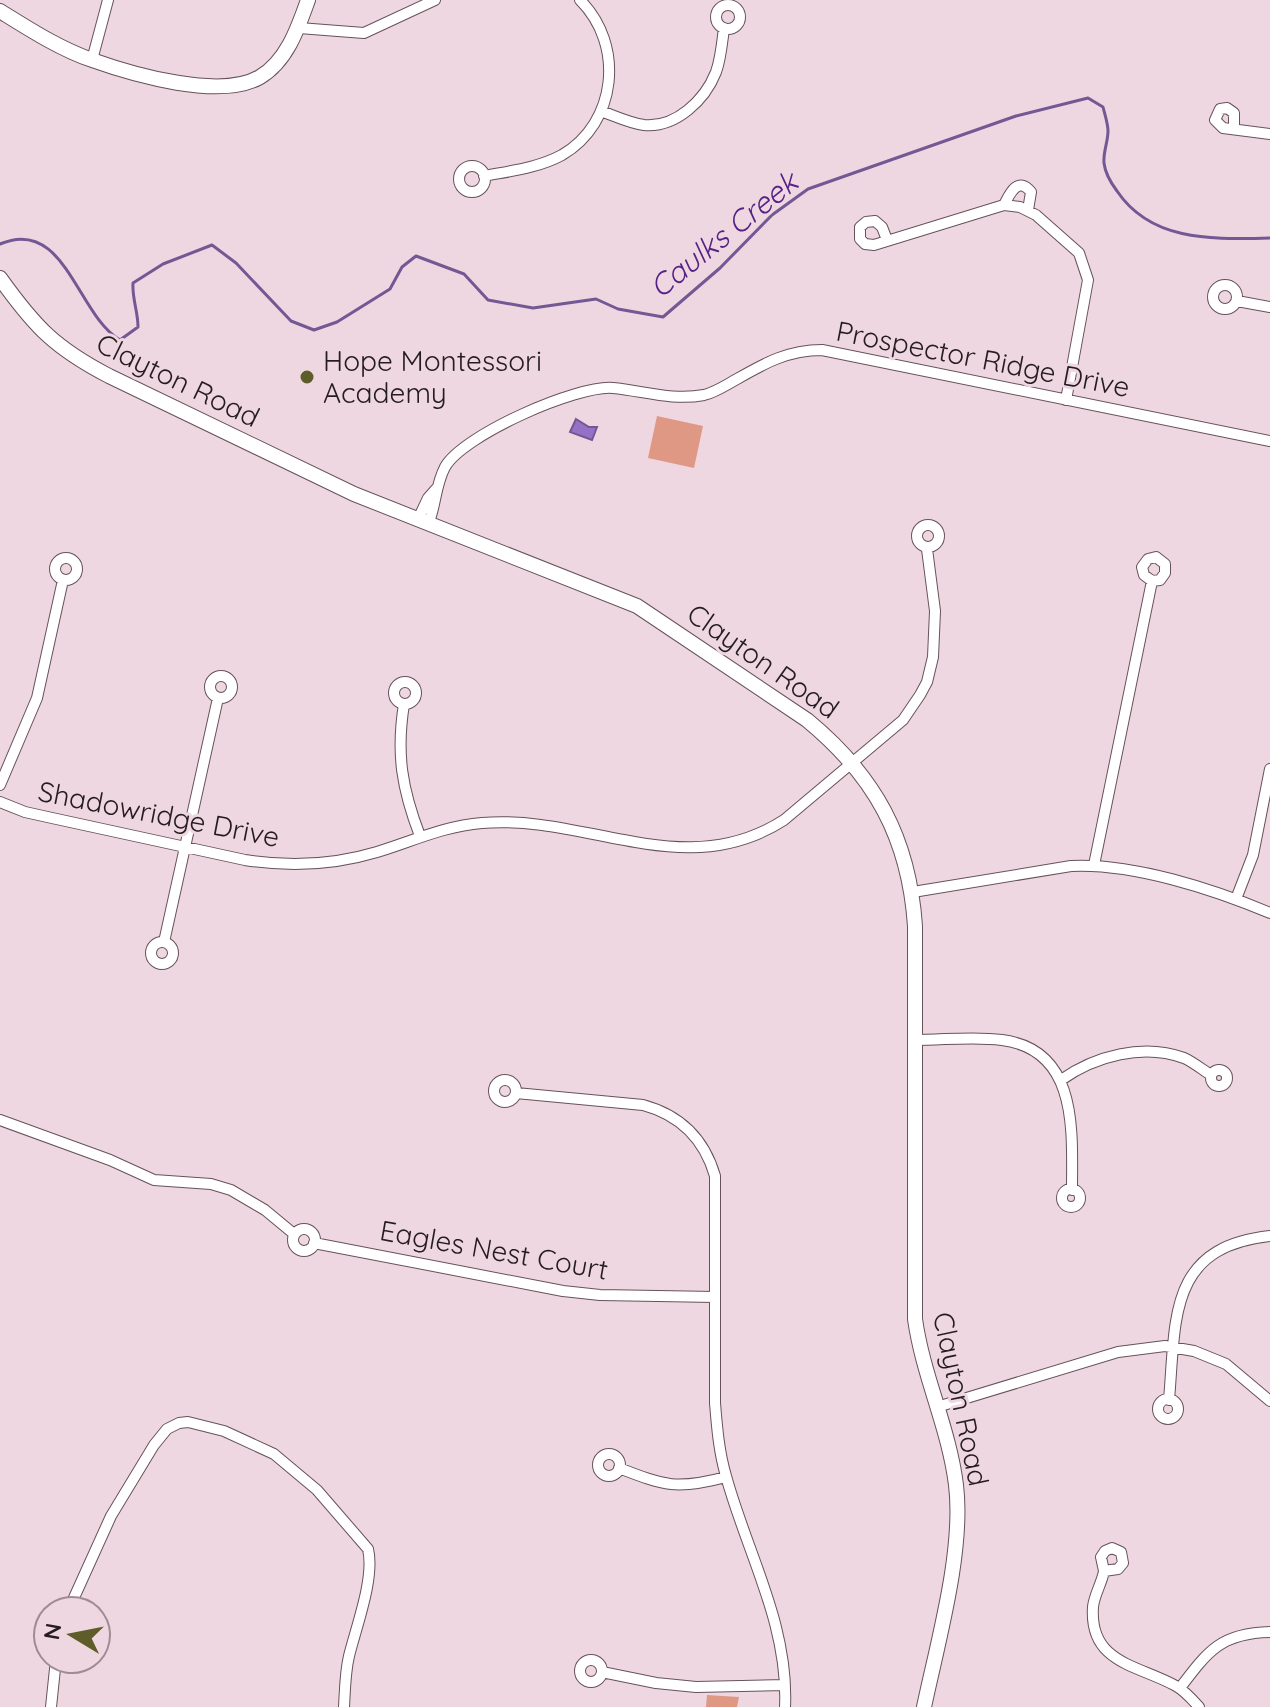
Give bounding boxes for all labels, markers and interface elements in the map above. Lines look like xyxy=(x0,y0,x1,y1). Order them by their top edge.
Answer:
water label: Caulks Creek xyxy=(641,161,808,306)
street label: Prospector Ridge Drive xyxy=(833,313,1133,404)
street label: Clayton Road xyxy=(91,325,266,434)
place label: Hope Montessori Academy xyxy=(323,343,542,410)
marker: Hope Montessori Academy xyxy=(298,368,316,386)
street label: Clayton Road xyxy=(681,595,846,726)
street label: Shadowridge Drive xyxy=(35,773,283,854)
street label: Eagles Nest Court xyxy=(377,1212,611,1287)
street label: Clayton Road xyxy=(926,1309,997,1489)
north arrow xyxy=(32,1595,112,1675)
text: N xyxy=(37,1621,67,1642)

